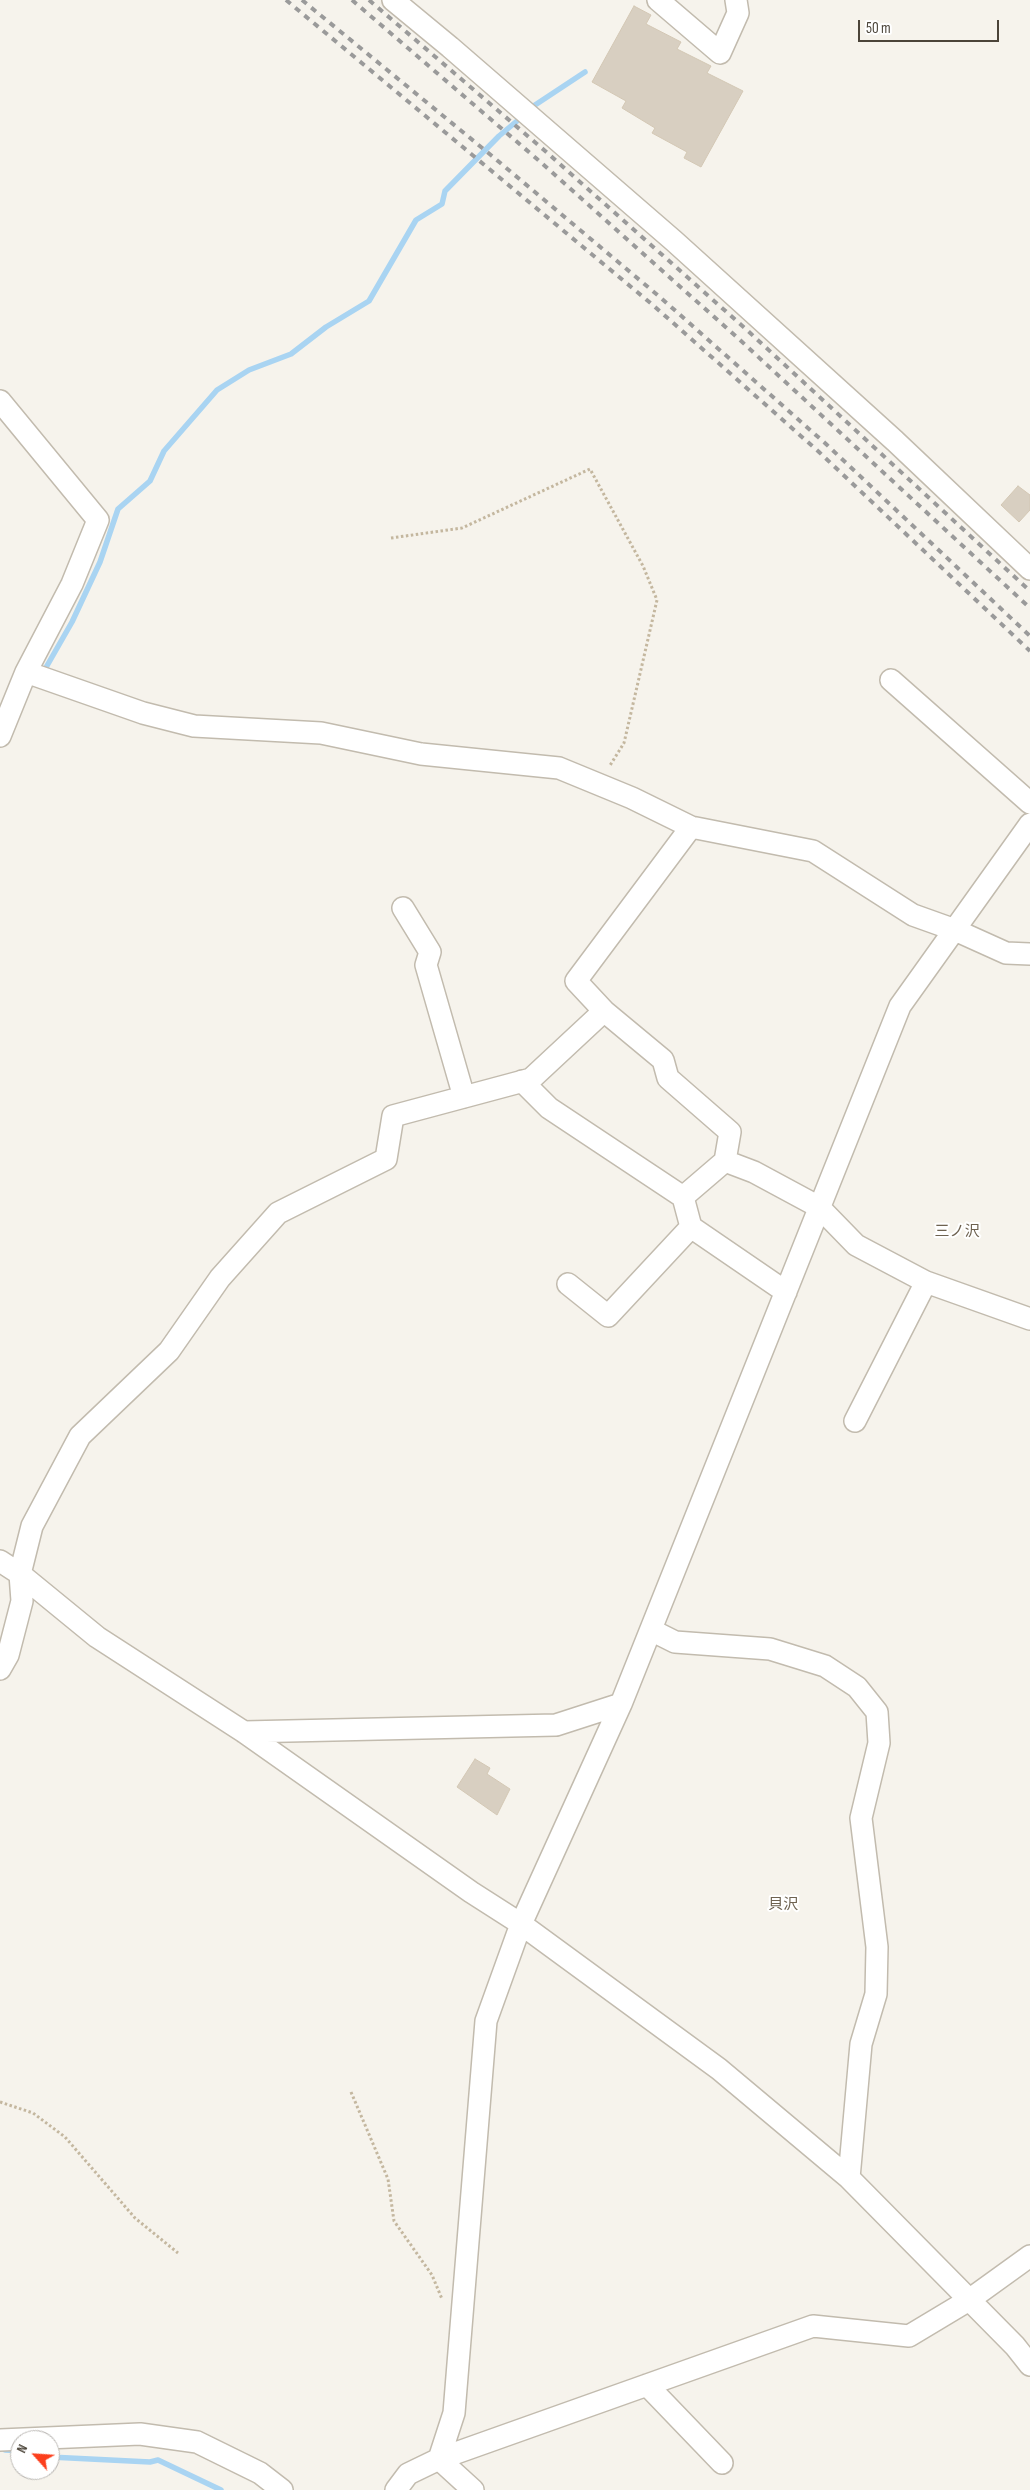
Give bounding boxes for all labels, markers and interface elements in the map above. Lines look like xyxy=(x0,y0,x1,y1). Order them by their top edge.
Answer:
scale bar xyxy=(860,10,1001,42)
text: 50 m xyxy=(866,19,891,38)
district label: 三ノ沢 xyxy=(935,1223,979,1241)
district label: 貝沢 xyxy=(768,1896,798,1914)
north arrow xyxy=(10,2430,60,2480)
text: N xyxy=(13,2442,31,2456)

